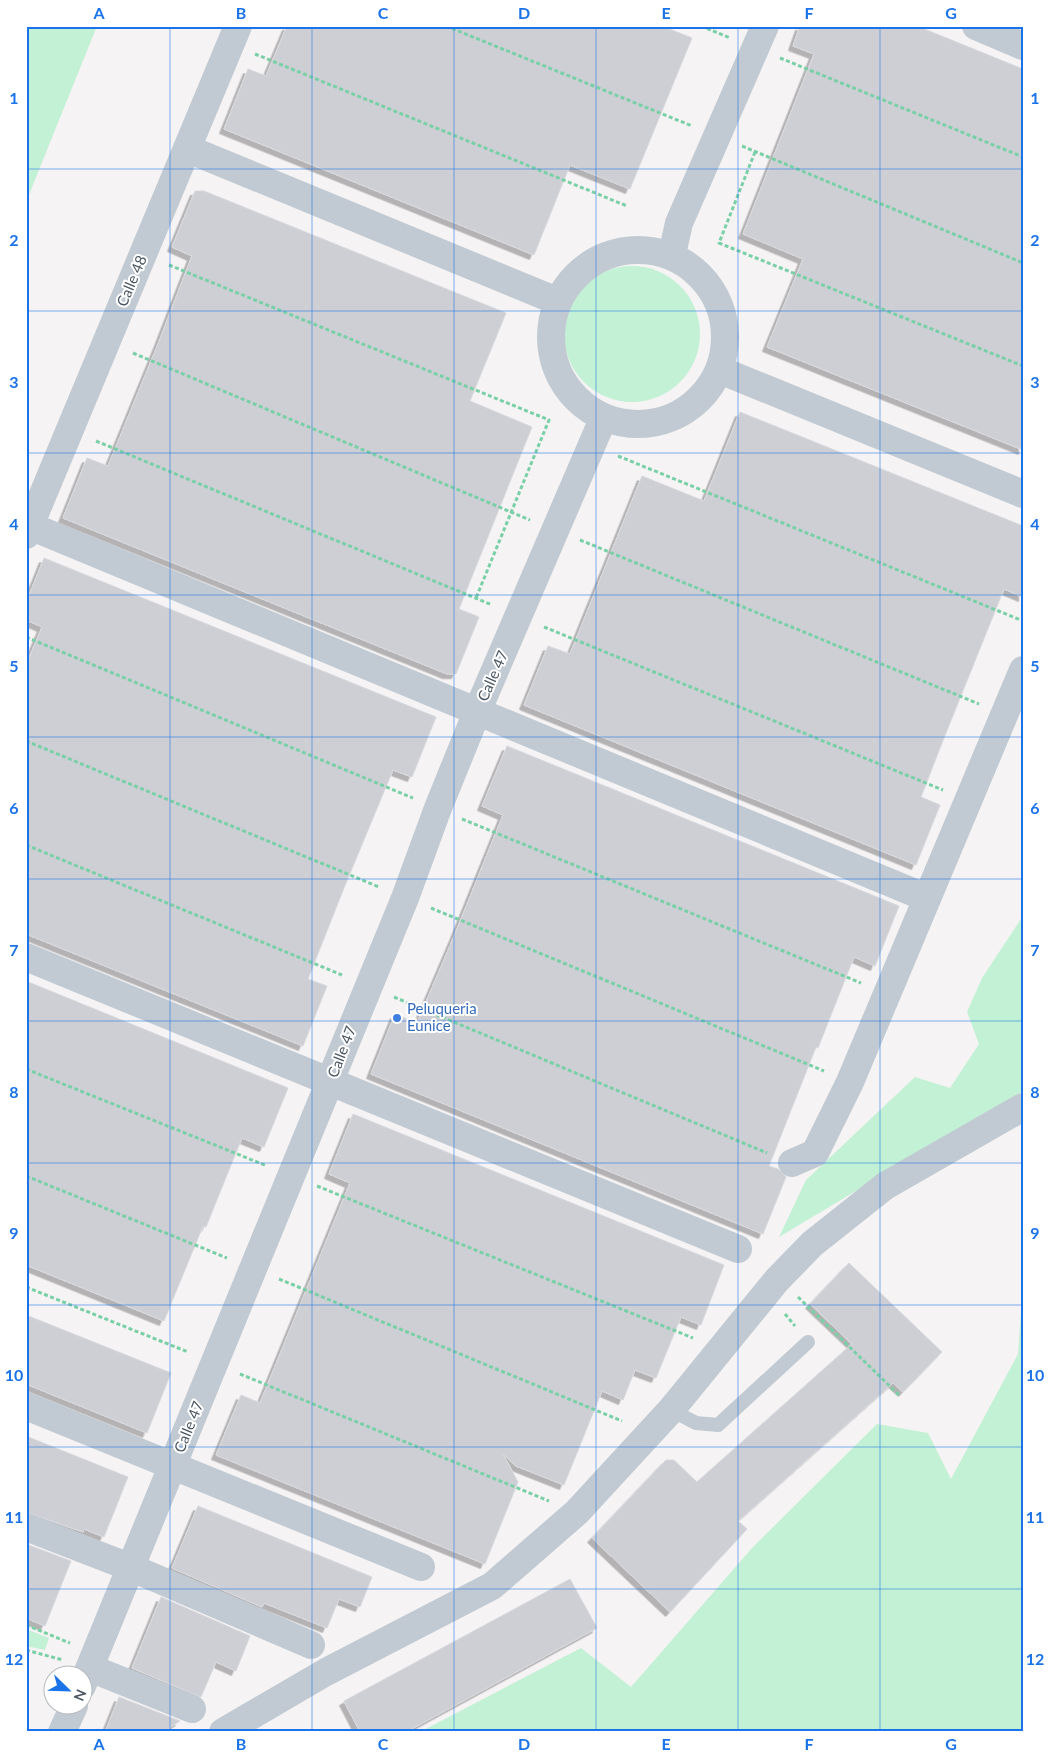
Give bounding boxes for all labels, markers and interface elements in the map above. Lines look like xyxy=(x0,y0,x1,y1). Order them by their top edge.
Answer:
text: A xyxy=(92,3,105,22)
text: B xyxy=(236,3,246,22)
text: C xyxy=(378,3,389,22)
text: D xyxy=(518,3,530,22)
text: E xyxy=(661,3,671,22)
text: F xyxy=(804,3,814,22)
text: G xyxy=(945,3,957,22)
text: 1 xyxy=(9,88,19,107)
text: 1 xyxy=(1030,88,1040,107)
text: 2 xyxy=(9,230,19,249)
text: 2 xyxy=(1030,230,1040,249)
street label: Calle 48 xyxy=(112,252,150,309)
text: 3 xyxy=(9,372,19,391)
text: 3 xyxy=(1030,372,1040,391)
text: 4 xyxy=(9,514,19,533)
text: 4 xyxy=(1030,514,1040,533)
street label: Calle 47 xyxy=(473,647,511,704)
text: 5 xyxy=(9,656,19,675)
text: 5 xyxy=(1030,656,1040,675)
text: 6 xyxy=(9,798,19,817)
text: 6 xyxy=(1030,798,1040,817)
text: 7 xyxy=(9,940,19,959)
text: 7 xyxy=(1030,940,1040,959)
place label: Peluqueria Eunice xyxy=(407,999,477,1034)
marker: Peluqueria Eunice xyxy=(391,1012,403,1024)
street label: Calle 47 xyxy=(323,1023,359,1080)
text: 8 xyxy=(9,1082,19,1101)
text: 8 xyxy=(1030,1082,1040,1101)
text: 9 xyxy=(9,1223,19,1242)
text: 9 xyxy=(1030,1223,1040,1242)
text: 10 xyxy=(5,1365,23,1384)
text: 10 xyxy=(1026,1365,1044,1384)
street label: Calle 47 xyxy=(170,1398,207,1455)
text: 11 xyxy=(5,1507,23,1526)
text: 11 xyxy=(1026,1507,1044,1526)
text: 12 xyxy=(5,1649,23,1668)
text: 12 xyxy=(1026,1649,1044,1668)
north arrow xyxy=(42,1666,92,1716)
text: N xyxy=(70,1687,90,1704)
text: A xyxy=(92,1734,105,1753)
text: B xyxy=(236,1734,246,1753)
text: C xyxy=(378,1734,389,1753)
text: D xyxy=(518,1734,530,1753)
text: E xyxy=(661,1734,671,1753)
text: F xyxy=(804,1734,814,1753)
text: G xyxy=(945,1734,957,1753)

